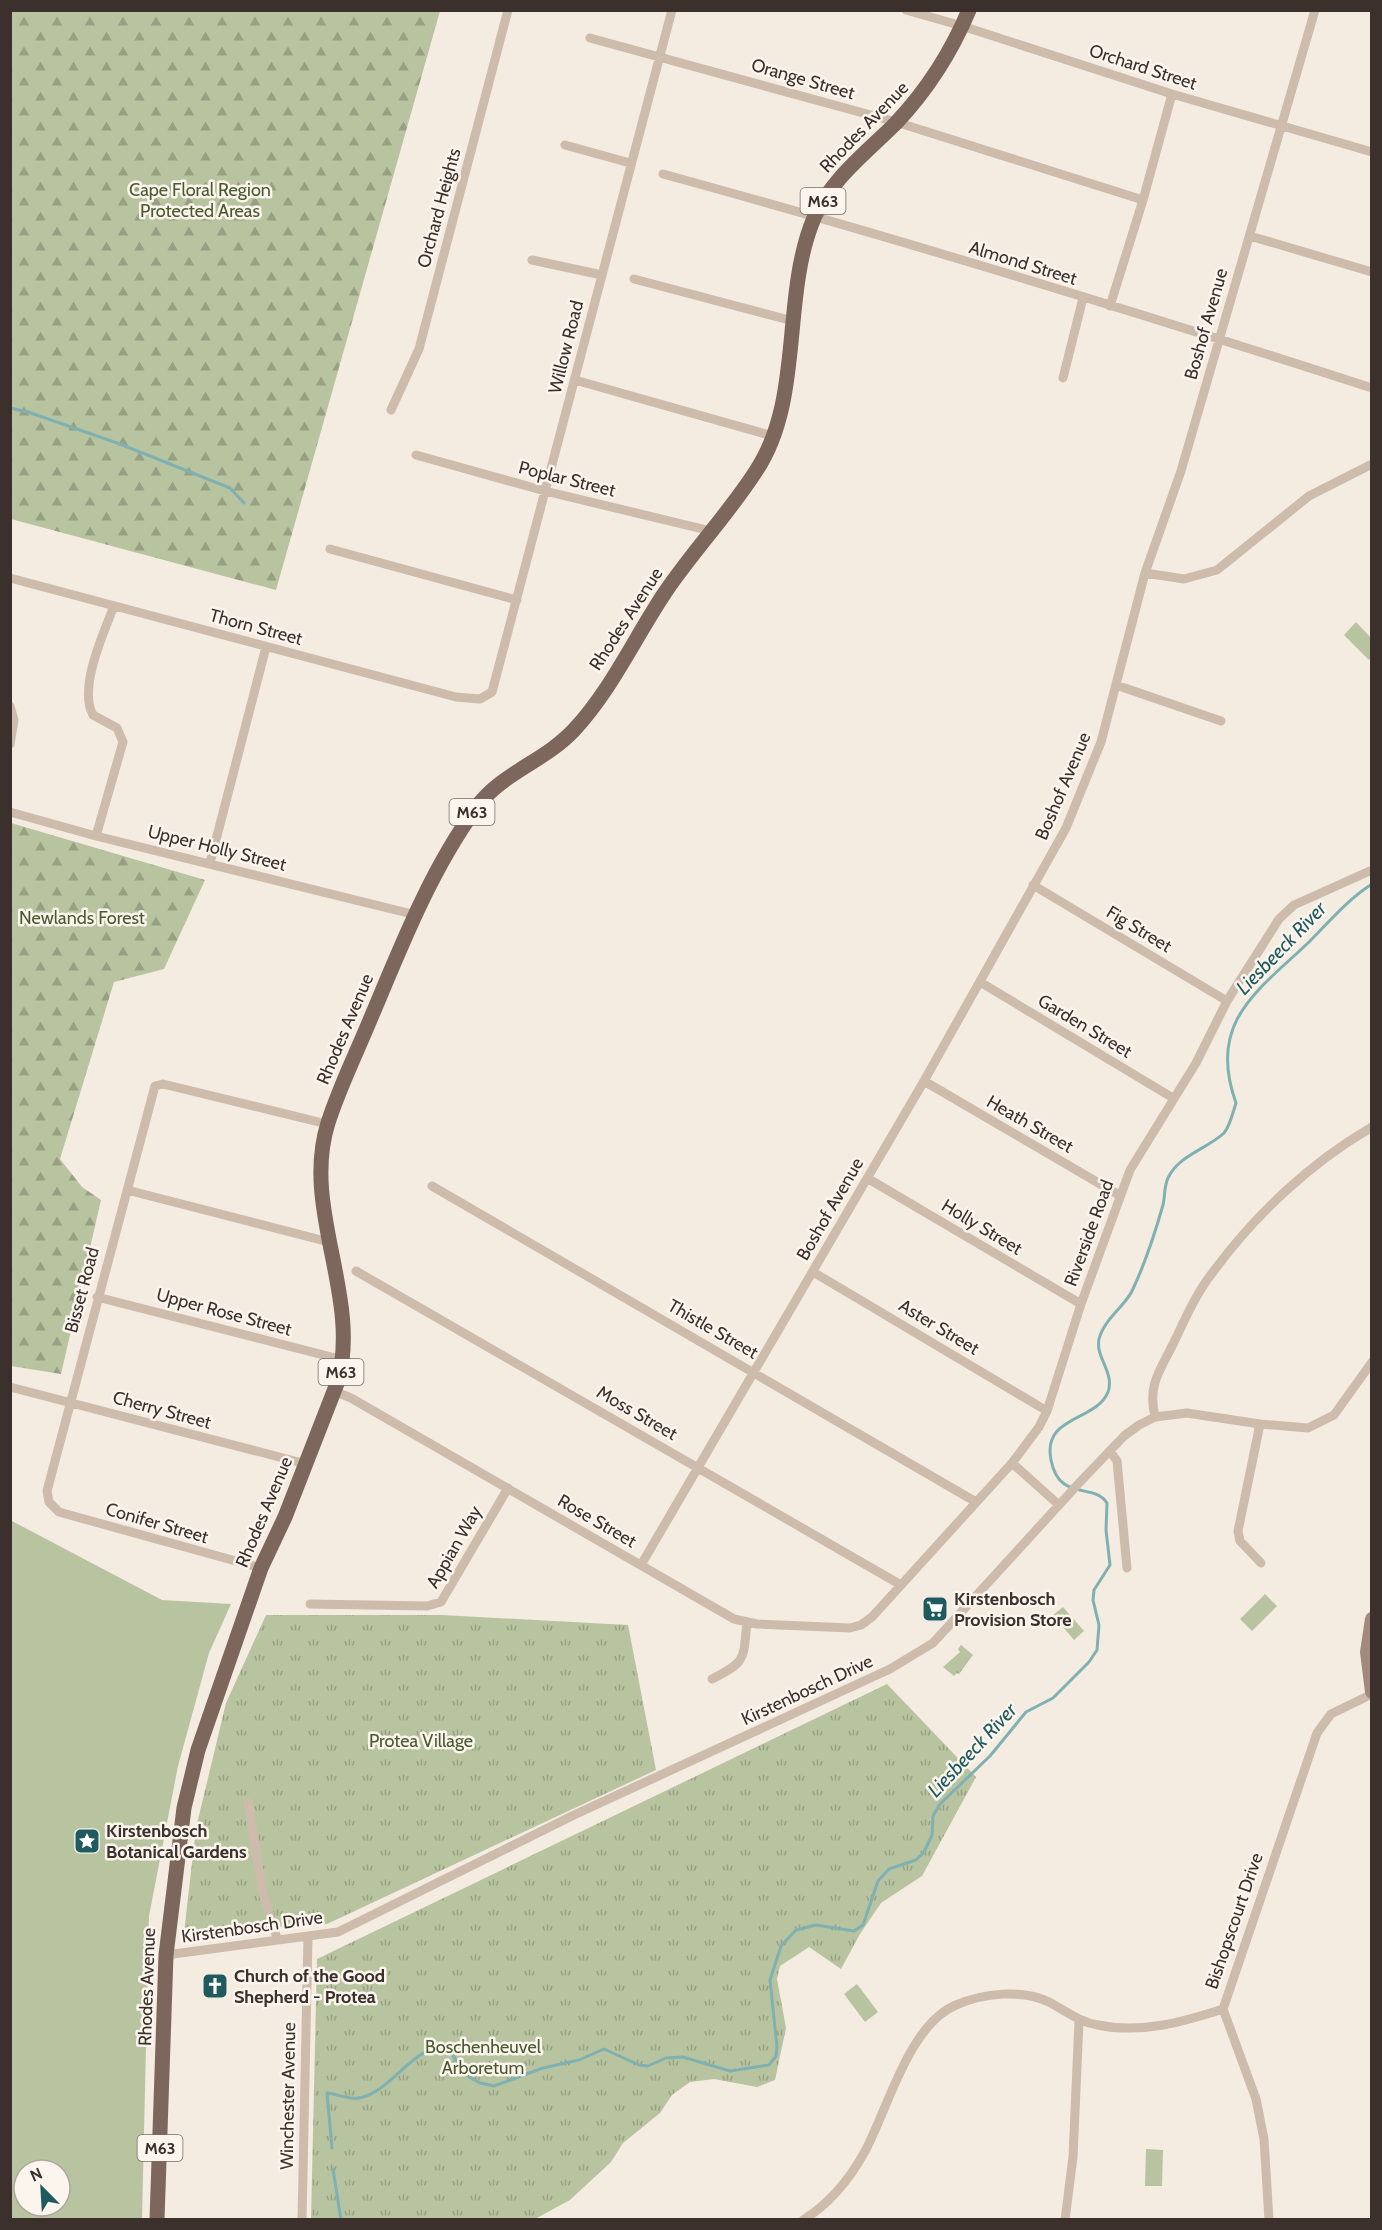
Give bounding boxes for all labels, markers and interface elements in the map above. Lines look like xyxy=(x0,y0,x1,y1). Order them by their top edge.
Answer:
street label: Orchard Street xyxy=(1087,39,1199,95)
street label: Orange Street xyxy=(749,54,857,104)
street label: Rhodes Avenue xyxy=(815,77,913,177)
street label: Orchard Heights xyxy=(412,146,466,270)
park label: Cape Floral Region Protected Areas xyxy=(129,179,271,222)
road number: M63 xyxy=(800,188,846,214)
street label: Almond Street xyxy=(967,236,1079,290)
street label: Boshof Avenue xyxy=(1180,266,1232,382)
street label: Willow Road xyxy=(544,298,588,396)
street label: Poplar Street xyxy=(516,456,618,502)
street label: Rhodes Avenue xyxy=(585,563,667,675)
street label: Thorn Street xyxy=(207,604,305,650)
street label: Boshof Avenue xyxy=(1030,729,1096,843)
road number: M63 xyxy=(450,799,494,825)
street label: Upper Holly Street xyxy=(146,820,288,876)
water label: Liesbeeck River xyxy=(1231,896,1332,999)
street label: Fig Street xyxy=(1102,901,1176,957)
park label: Newlands Forest xyxy=(19,907,145,929)
street label: Rhodes Avenue xyxy=(312,970,378,1088)
street label: Garden Street xyxy=(1034,989,1136,1063)
street label: Heath Street xyxy=(983,1090,1077,1158)
street label: Boshof Avenue xyxy=(792,1154,868,1264)
street label: Riverside Road xyxy=(1060,1177,1118,1289)
street label: Holly Street xyxy=(938,1194,1026,1260)
street label: Bisset Road xyxy=(60,1245,104,1335)
street label: Upper Rose Street xyxy=(154,1283,294,1341)
street label: Thistle Street xyxy=(664,1294,762,1364)
street label: Aster Street xyxy=(895,1294,983,1360)
road number: M63 xyxy=(318,1359,364,1385)
street label: Moss Street xyxy=(593,1381,681,1445)
street label: Cherry Street xyxy=(110,1386,214,1434)
street label: Rhodes Avenue xyxy=(231,1453,297,1571)
street label: Rose Street xyxy=(554,1490,640,1552)
street label: Conifer Street xyxy=(103,1498,211,1548)
street label: Appian Way xyxy=(422,1502,486,1592)
place label: Kirstenbosch Provision Store xyxy=(954,1588,1072,1631)
supermarket icon: Kirstenbosch Provision Store xyxy=(920,1594,950,1624)
street label: Kirstenbosch Drive xyxy=(738,1650,876,1730)
water label: Liesbeeck River xyxy=(922,1697,1022,1802)
park label: Protea Village xyxy=(369,1730,473,1752)
place label: Kirstenbosch Botanical Gardens xyxy=(106,1820,247,1863)
place icon: Kirstenbosch Botanical Gardens xyxy=(72,1826,102,1856)
street label: Bishopscourt Drive xyxy=(1200,1850,1268,1992)
street label: Kirstenbosch Drive xyxy=(180,1906,324,1948)
street label: Rhodes Avenue xyxy=(134,1928,160,2046)
place label: Church of the Good Shepherd - Protea xyxy=(234,1965,385,2008)
church icon: Church of the Good Shepherd - Protea xyxy=(200,1971,230,2001)
street label: Winchester Avenue xyxy=(276,2022,300,2170)
park label: Boschenheuvel Arboretum xyxy=(425,2036,542,2079)
road number: M63 xyxy=(138,2135,182,2161)
north arrow xyxy=(12,2158,72,2218)
text: N xyxy=(27,2164,45,2186)

